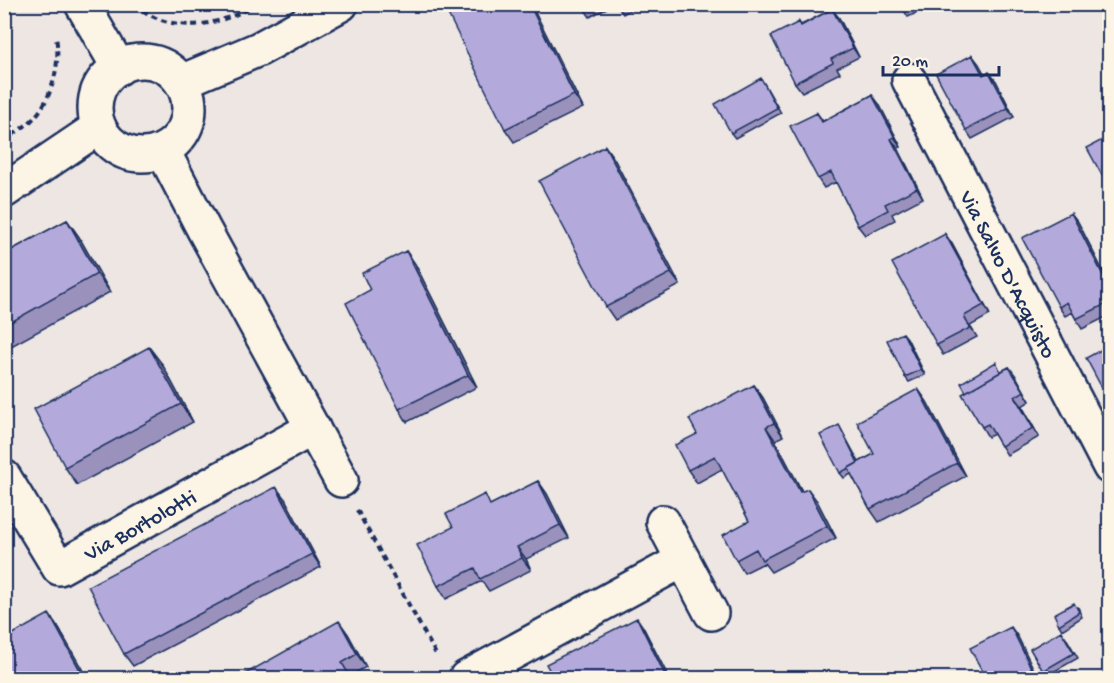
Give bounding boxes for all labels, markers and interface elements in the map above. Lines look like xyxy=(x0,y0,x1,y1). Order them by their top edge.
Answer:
scale bar xyxy=(883,39,998,77)
text: 20 m xyxy=(892,52,928,73)
street label: Via Salvo D'Acquisto xyxy=(951,186,1060,364)
street label: Via Bortolotti xyxy=(80,486,202,569)

